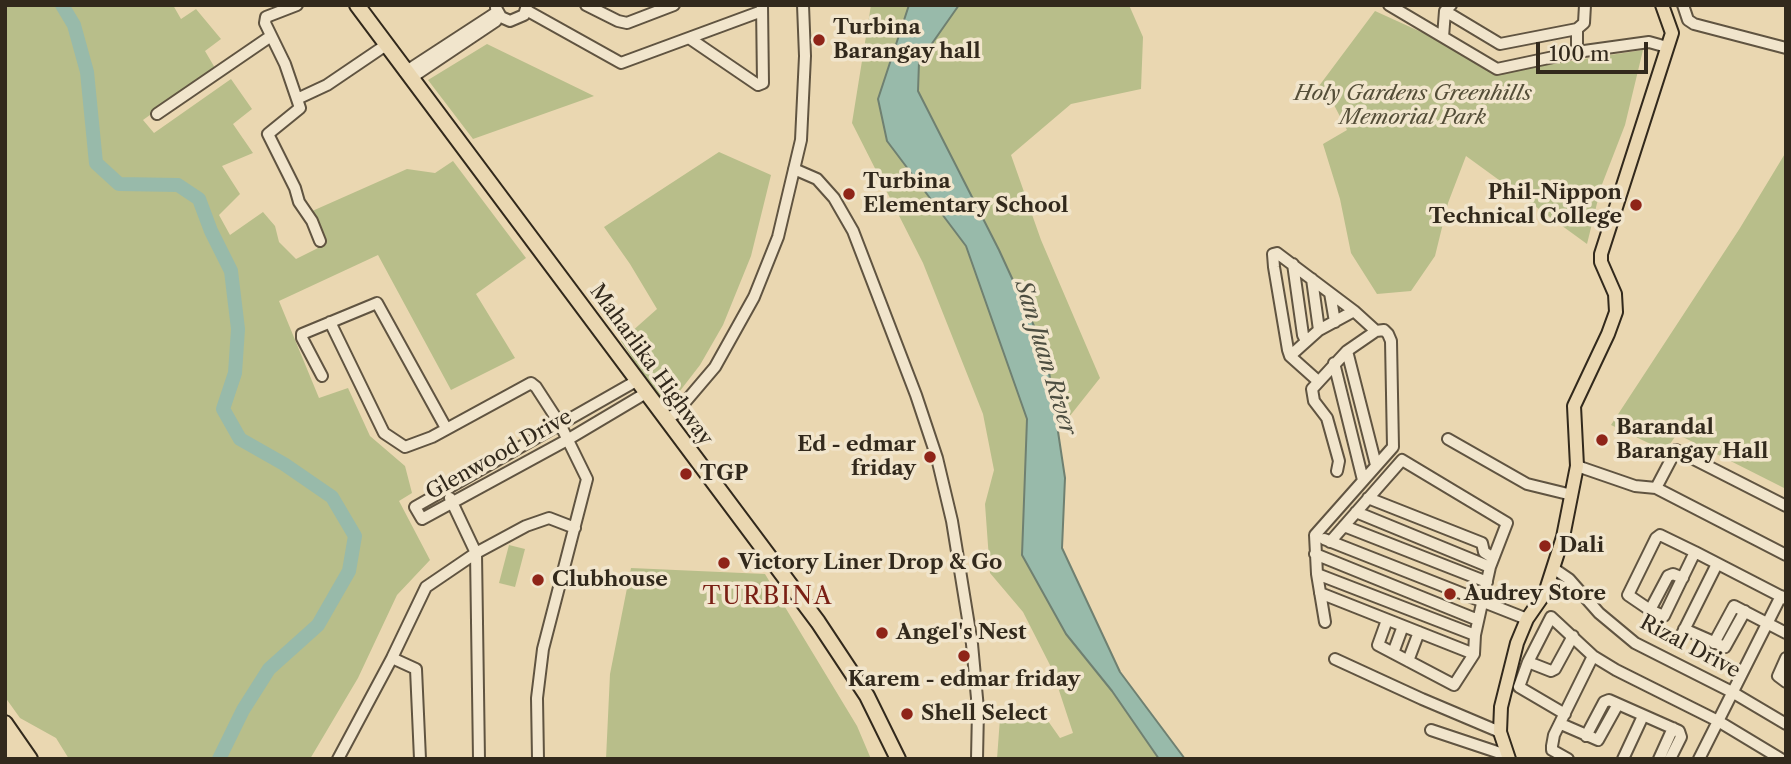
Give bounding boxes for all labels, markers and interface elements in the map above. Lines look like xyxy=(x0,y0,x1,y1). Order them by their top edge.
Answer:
place label: Turbina Barangay hall xyxy=(833,15,981,65)
scale bar xyxy=(1539,28,1651,72)
marker: Turbina Barangay hall xyxy=(811,32,827,48)
text: 100 m xyxy=(1549,41,1610,66)
park label: Holy Gardens Greenhills Memorial Park xyxy=(1294,81,1532,131)
place label: Turbina Elementary School xyxy=(863,169,1068,219)
place label: Phil-Nippon Technical College xyxy=(1429,180,1622,230)
marker: Turbina Elementary School xyxy=(841,186,857,202)
marker: Phil-Nippon Technical College xyxy=(1628,197,1644,213)
water label: San Juan River xyxy=(1008,277,1082,439)
street label: Maharlika Highway xyxy=(584,279,718,451)
street label: Glenwood Drive xyxy=(422,404,576,506)
place label: Barandal Barangay Hall xyxy=(1616,415,1768,465)
place label: Ed - edmar friday xyxy=(797,432,916,482)
marker: Barandal Barangay Hall xyxy=(1594,432,1610,448)
marker: Ed - edmar friday xyxy=(922,449,938,465)
place label: TGP xyxy=(700,461,748,487)
marker: TGP xyxy=(678,466,694,482)
place label: Dali xyxy=(1559,533,1604,559)
marker: Dali xyxy=(1537,538,1553,554)
place label: Victory Liner Drop & Go xyxy=(738,550,1002,576)
marker: Victory Liner Drop & Go xyxy=(716,555,732,571)
place label: Clubhouse xyxy=(552,567,668,593)
marker: Clubhouse xyxy=(530,572,546,588)
place label: Audrey Store xyxy=(1464,581,1606,607)
district label: TURBINA xyxy=(703,583,833,611)
marker: Audrey Store xyxy=(1442,586,1458,602)
street label: Rizal Drive xyxy=(1636,610,1744,684)
place label: Angel's Nest xyxy=(896,620,1026,646)
marker: Angel's Nest xyxy=(874,625,890,641)
marker: Karem - edmar friday xyxy=(956,648,972,664)
place label: Karem - edmar friday xyxy=(848,667,1080,693)
place label: Shell Select xyxy=(921,701,1047,727)
marker: Shell Select xyxy=(899,706,915,722)

